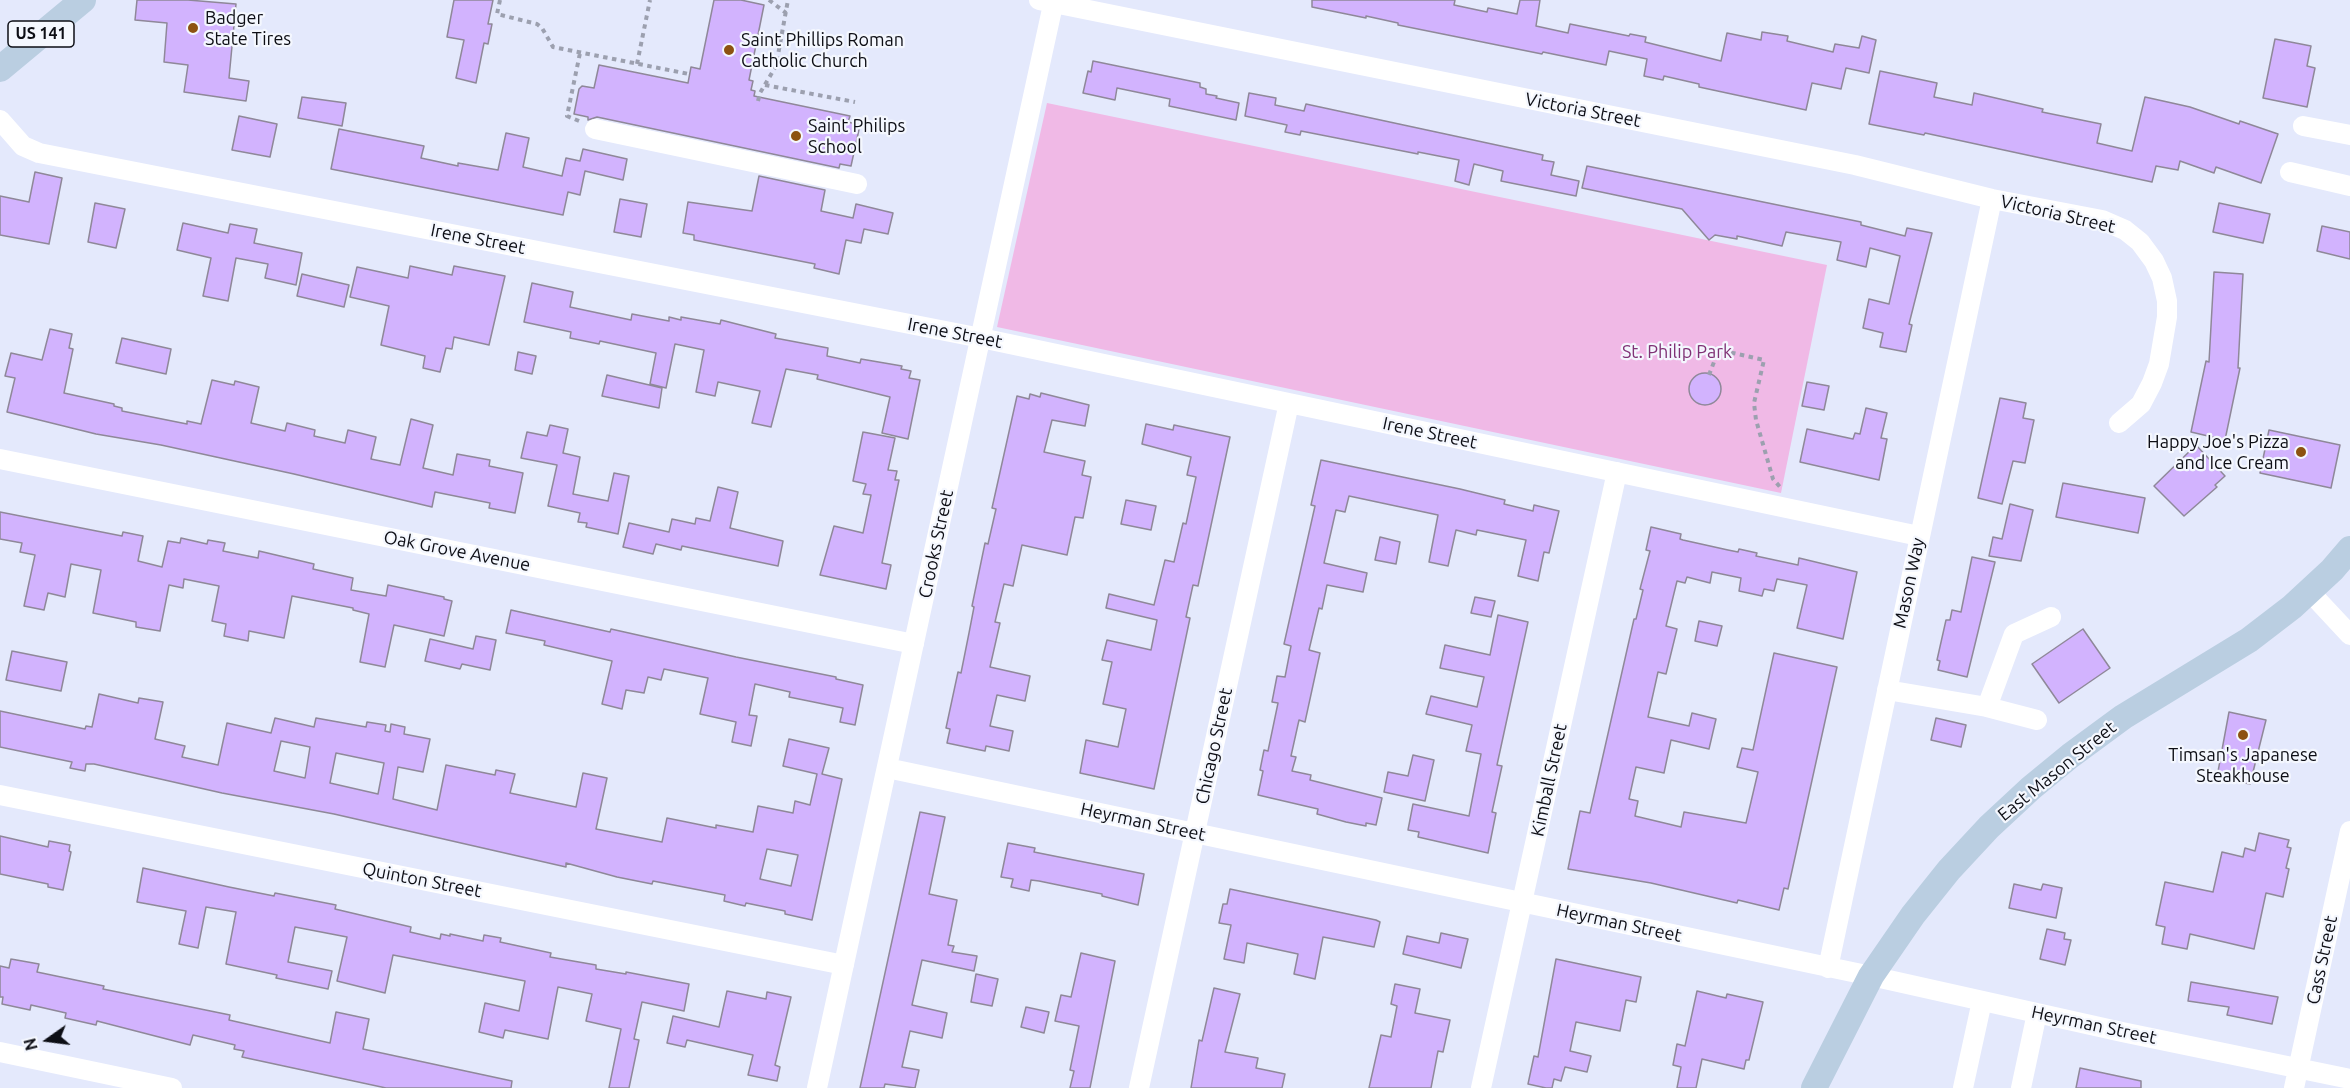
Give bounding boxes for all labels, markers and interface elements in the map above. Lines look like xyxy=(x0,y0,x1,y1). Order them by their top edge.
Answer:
place label: Badger State Tires xyxy=(205,7,291,50)
road number: US 141 xyxy=(8,21,74,47)
marker: Badger State Tires xyxy=(186,21,200,35)
place label: Saint Phillips Roman Catholic Church xyxy=(741,29,904,72)
marker: Saint Phillips Roman Catholic Church xyxy=(722,43,736,57)
street label: Victoria Street xyxy=(1523,88,1643,132)
place label: Saint Philips School xyxy=(808,115,905,158)
marker: Saint Philips School xyxy=(789,129,803,143)
street label: Victoria Street xyxy=(1998,190,2118,238)
street label: Irene Street xyxy=(429,219,527,259)
street label: Irene Street xyxy=(906,313,1004,353)
park label: St. Philip Park xyxy=(1622,341,1732,363)
street label: Irene Street xyxy=(1381,412,1479,454)
place label: Happy Joe's Pizza and Ice Cream xyxy=(2147,431,2289,474)
marker: Happy Joe's Pizza and Ice Cream xyxy=(2294,445,2308,459)
street label: Crooks Street xyxy=(914,488,958,600)
street label: Oak Grove Avenue xyxy=(382,526,532,576)
street label: Mason Way xyxy=(1889,536,1929,630)
street label: Chicago Street xyxy=(1191,686,1237,806)
street label: East Mason Street xyxy=(1993,717,2121,825)
street label: Kimball Street xyxy=(1526,722,1572,838)
marker: Timsan's Japanese Steakhouse xyxy=(2236,728,2250,742)
place label: Timsan's Japanese Steakhouse xyxy=(2168,744,2318,786)
street label: Heyrman Street xyxy=(1078,798,1208,846)
street label: Quinton Street xyxy=(360,858,484,902)
street label: Heyrman Street xyxy=(1554,899,1684,947)
street label: Cass Street xyxy=(2302,914,2342,1006)
street label: Heyrman Street xyxy=(2029,1001,2159,1049)
north arrow xyxy=(18,1010,78,1070)
text: N xyxy=(20,1036,41,1052)

